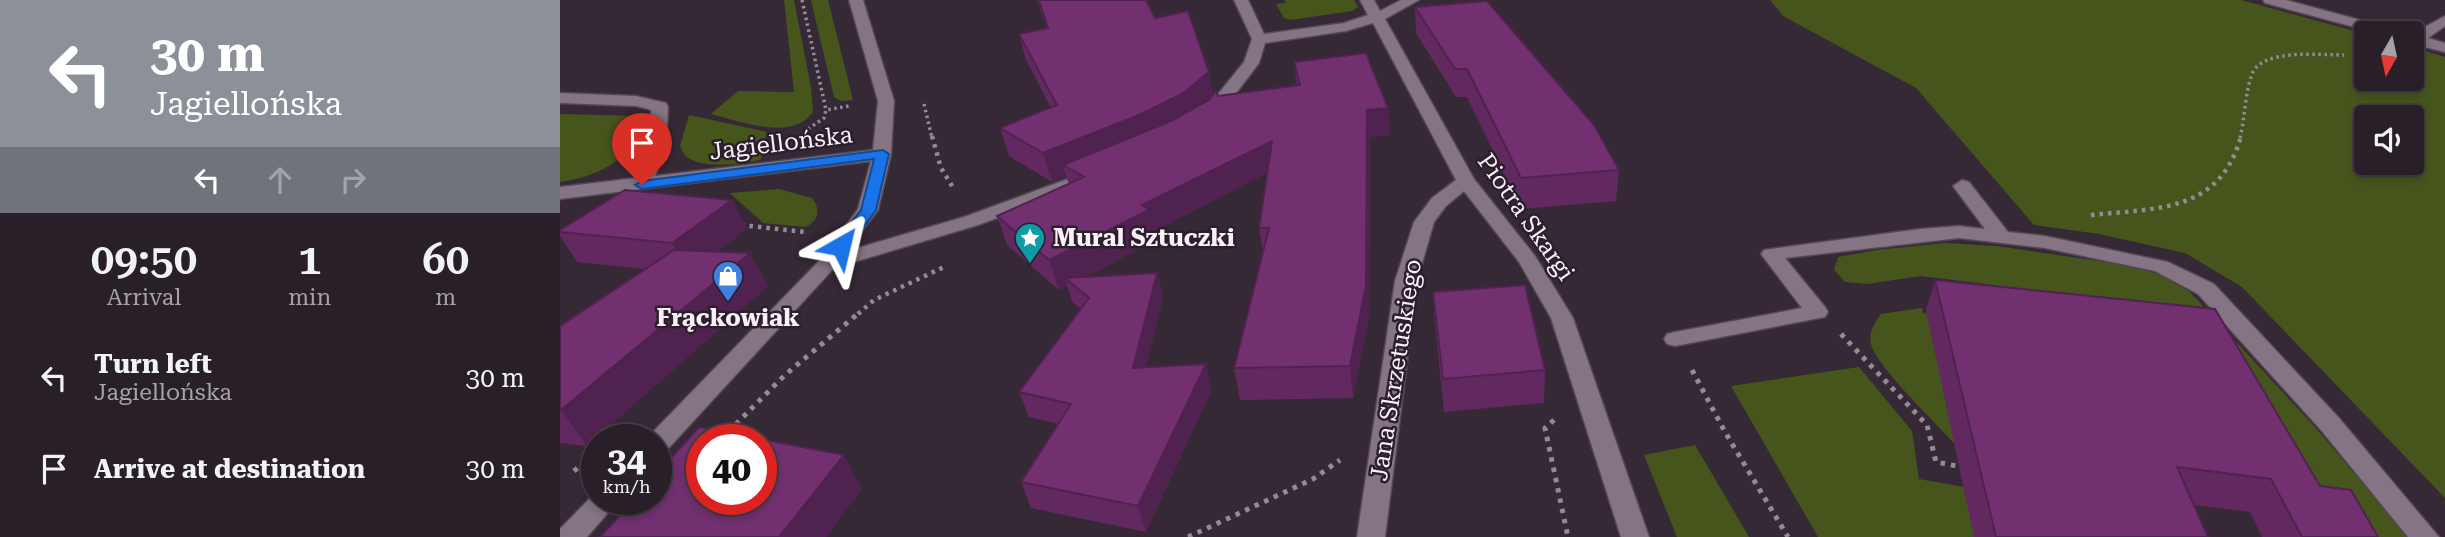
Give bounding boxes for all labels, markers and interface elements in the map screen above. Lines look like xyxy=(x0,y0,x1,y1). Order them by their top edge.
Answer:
north arrow xyxy=(2354,21,2424,91)
map controls xyxy=(2354,21,2424,175)
text: 30 m xyxy=(150,26,265,83)
icon: left xyxy=(35,28,126,119)
text: Jagiellońska xyxy=(150,85,342,123)
button: sound xyxy=(2354,105,2424,175)
pin xyxy=(612,113,672,185)
street label: Jagiellońska xyxy=(708,120,854,166)
icon: arrive xyxy=(623,124,661,162)
street label: Piotra Skargi xyxy=(1472,148,1580,286)
icon: left xyxy=(188,161,226,199)
icon: ahead xyxy=(261,161,299,199)
icon: right xyxy=(334,161,372,199)
position arrow xyxy=(804,209,878,283)
place icon: Mural Sztuczki xyxy=(1013,221,1047,265)
place label: Mural Sztuczki xyxy=(1053,224,1235,252)
text: 09:50 xyxy=(91,235,197,284)
text: 1 xyxy=(298,235,321,284)
text: 60 xyxy=(422,235,469,284)
street label: Jana Skrzetuskiego xyxy=(1365,257,1427,483)
shop icon: Frąckowiak xyxy=(711,259,745,303)
text: Arrival xyxy=(107,284,181,311)
text: min xyxy=(288,284,331,311)
text: m xyxy=(435,284,456,311)
place label: Frąckowiak xyxy=(656,304,800,332)
text: Turn left xyxy=(94,349,212,379)
icon: left xyxy=(35,359,73,397)
text: 30 m xyxy=(466,363,525,393)
text: Jagiellońska xyxy=(94,379,232,406)
speed limit sign: 40 xyxy=(686,424,777,515)
text: 34 xyxy=(607,440,646,481)
icon: arrive xyxy=(35,450,73,488)
text: Arrive at destination xyxy=(94,454,365,484)
text: 30 m xyxy=(466,454,525,484)
text: km/h xyxy=(602,476,651,497)

